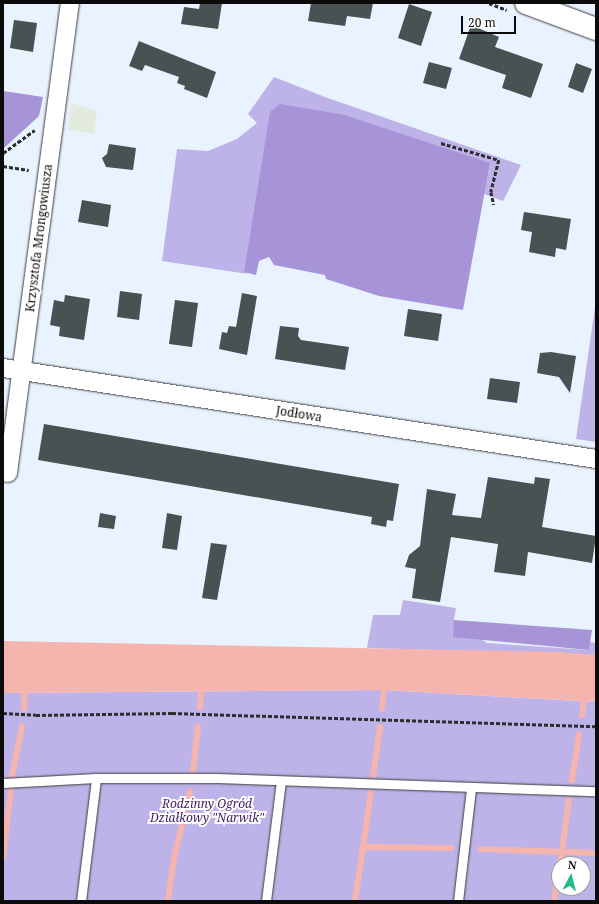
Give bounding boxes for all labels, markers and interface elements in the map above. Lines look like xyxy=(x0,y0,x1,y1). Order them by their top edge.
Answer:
scale bar xyxy=(463,8,518,34)
text: 20 m xyxy=(468,14,496,31)
street label: Krzysztofa Mrongowiusza xyxy=(23,163,55,313)
street label: Jodłowa xyxy=(275,403,323,425)
park label: Rodzinny Ogród Działkowy "Narwik" xyxy=(150,797,264,825)
north arrow xyxy=(551,856,591,896)
text: N xyxy=(567,857,578,873)

